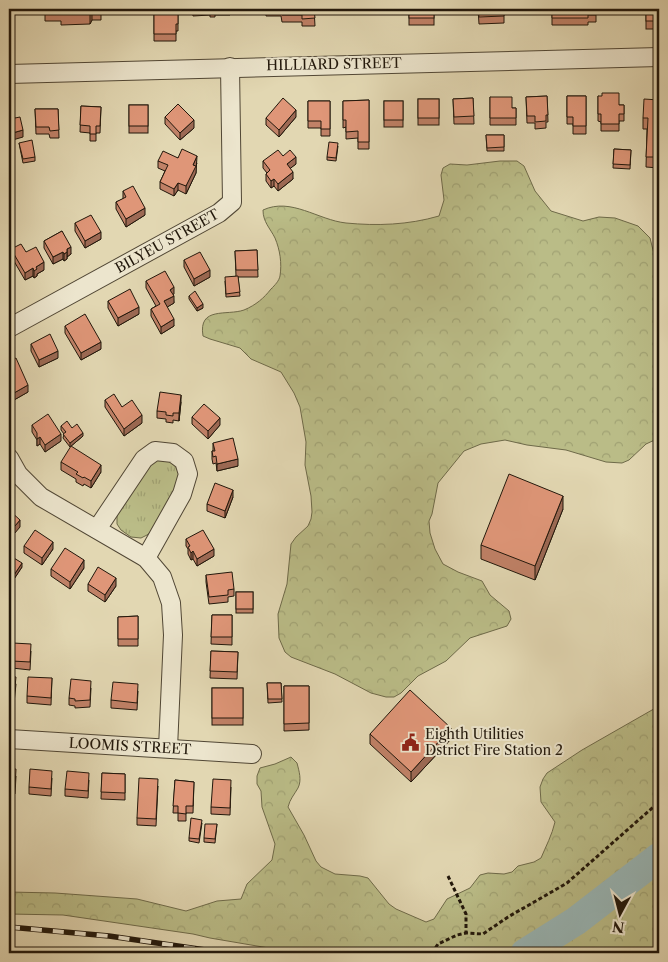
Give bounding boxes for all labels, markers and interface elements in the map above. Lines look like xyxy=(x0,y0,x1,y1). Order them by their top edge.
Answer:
street label: HILLIARD STREET xyxy=(266,54,402,74)
street label: BILYEU STREET xyxy=(112,205,223,277)
place label: Eighth Utilities Dstrict Fire Station 2 xyxy=(425,725,563,759)
public building icon: Eighth Utilities Dstrict Fire Station 2 xyxy=(401,732,421,752)
street label: LOOMIS STREET xyxy=(68,734,192,758)
north arrow xyxy=(596,890,646,940)
text: N xyxy=(611,917,626,937)

